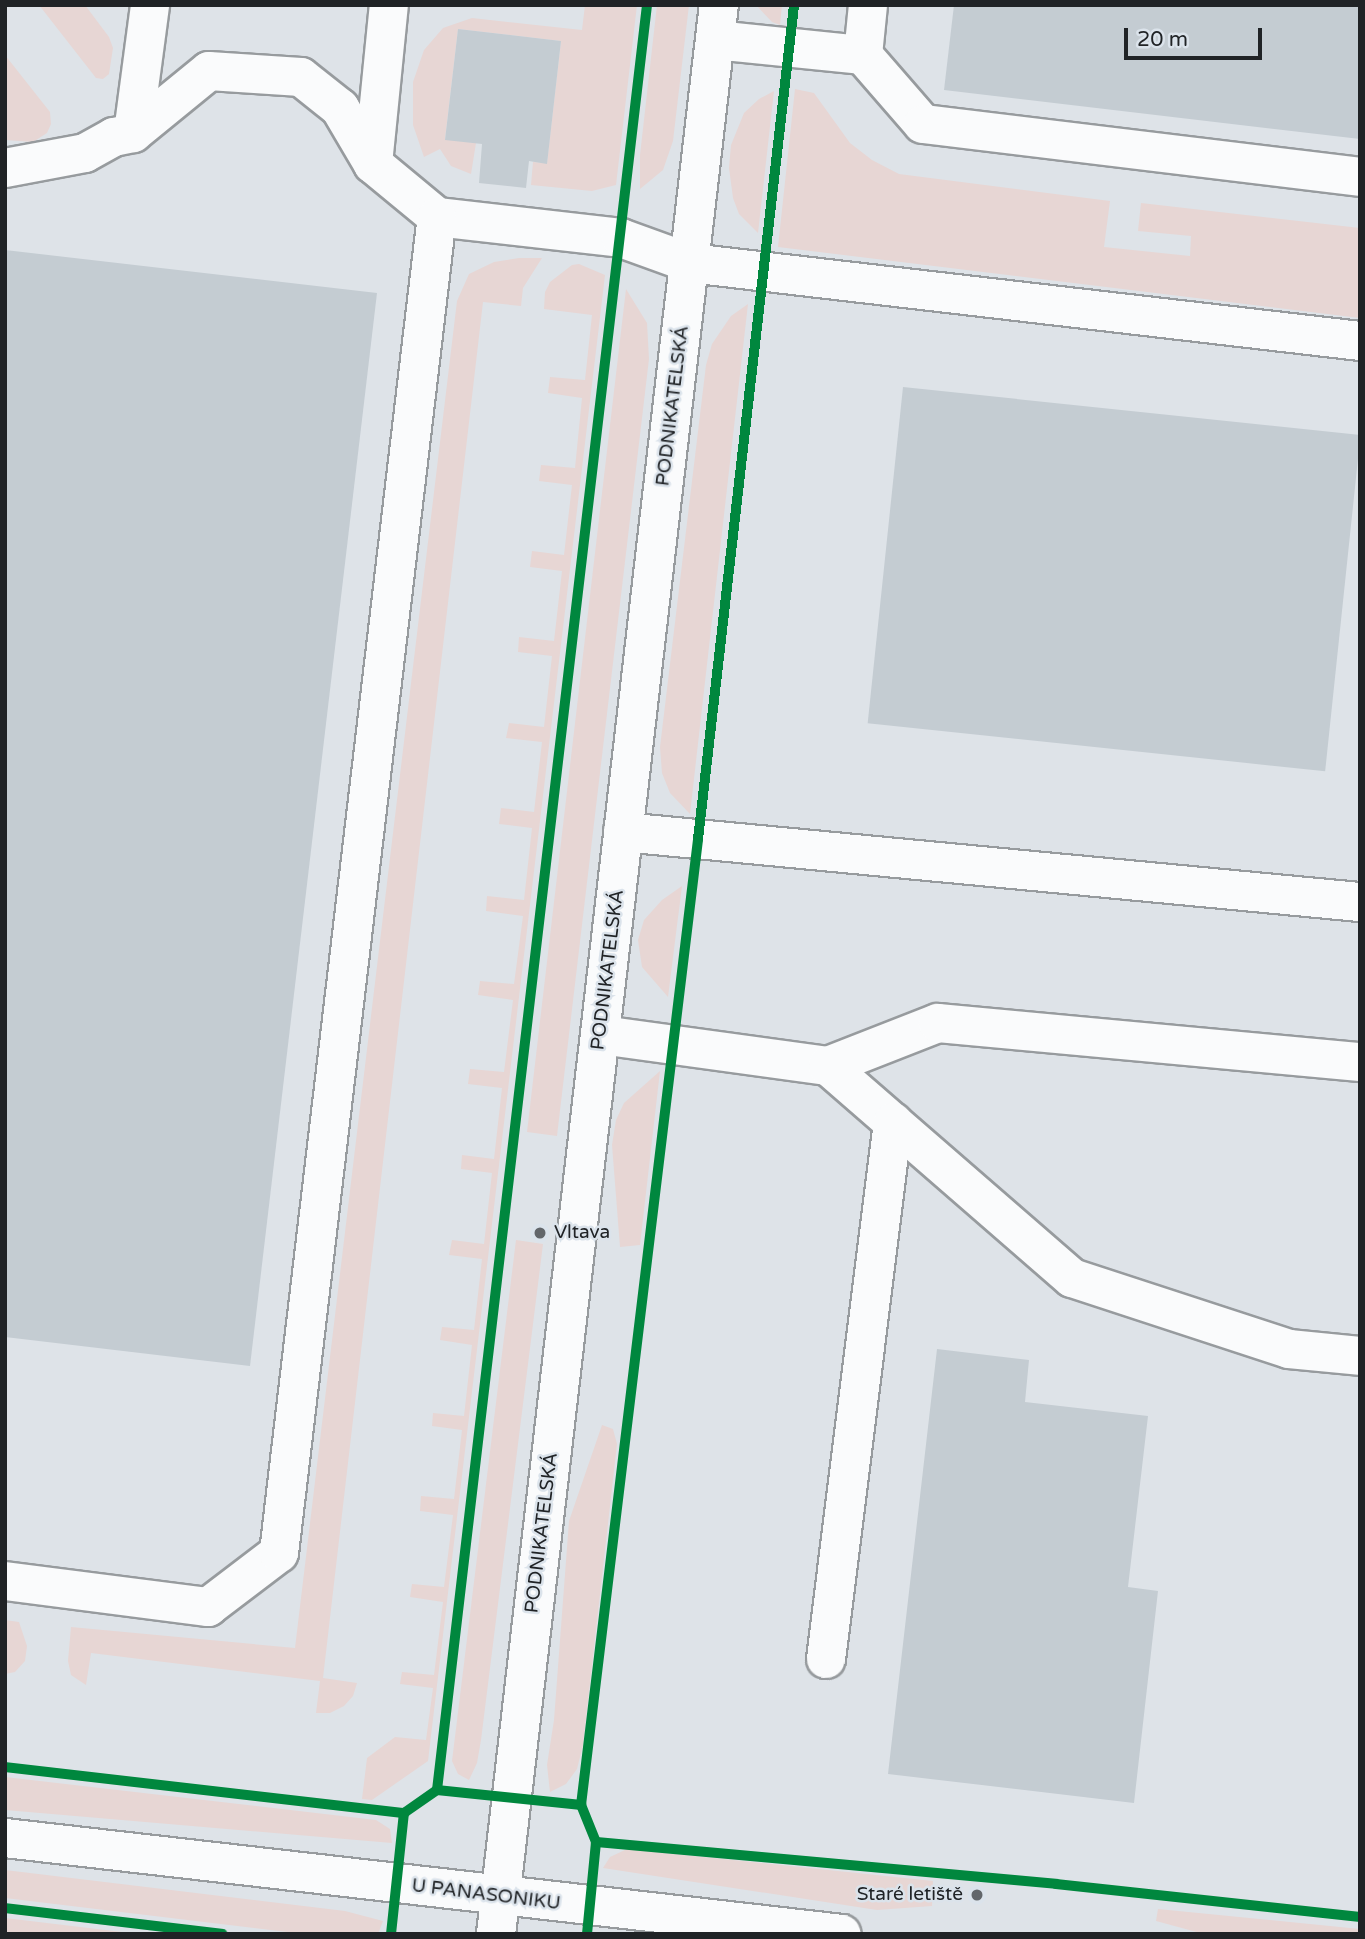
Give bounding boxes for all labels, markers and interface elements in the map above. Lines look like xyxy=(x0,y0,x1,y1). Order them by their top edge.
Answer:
scale bar xyxy=(1127,14,1265,58)
text: 20 m xyxy=(1137,27,1188,52)
street label: PODNIKATELSKÁ xyxy=(652,325,694,487)
street label: PODNIKATELSKÁ xyxy=(587,889,629,1051)
place label: Vltava xyxy=(554,1222,610,1244)
marker: Vltava xyxy=(532,1225,548,1241)
street label: PODNIKATELSKÁ xyxy=(521,1452,563,1614)
street label: U PANASONIKU xyxy=(410,1875,562,1915)
place label: Staré letiště xyxy=(857,1884,963,1906)
marker: Staré letiště xyxy=(969,1887,985,1903)

